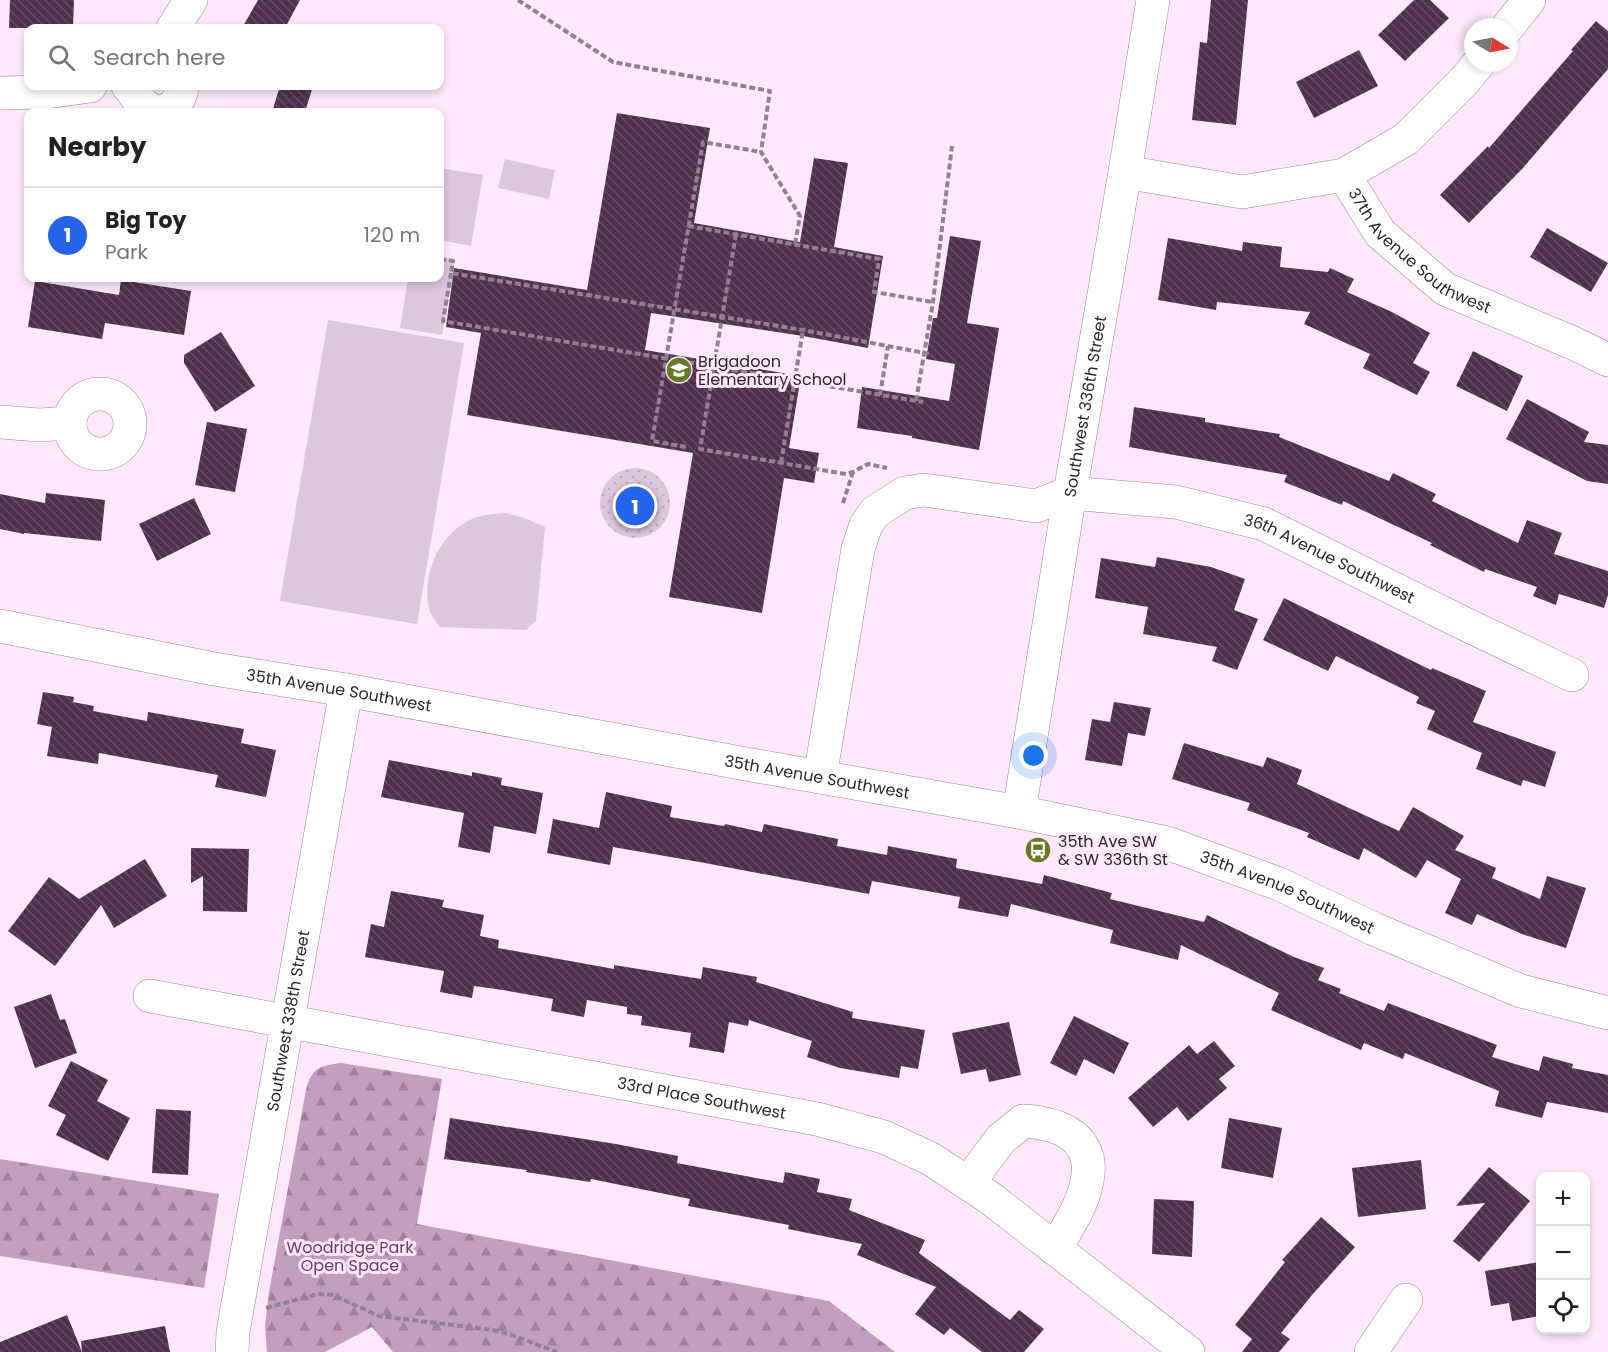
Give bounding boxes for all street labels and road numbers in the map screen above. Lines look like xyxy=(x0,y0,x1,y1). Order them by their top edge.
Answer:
street label: 37th Avenue Southwest xyxy=(1343,183,1495,319)
street label: Southwest 336th Street xyxy=(1058,314,1112,499)
street label: 36th Avenue Southwest xyxy=(1241,508,1419,609)
street label: 35th Avenue Southwest xyxy=(245,663,434,717)
street label: 35th Avenue Southwest xyxy=(723,749,912,804)
street label: 35th Avenue Southwest xyxy=(1197,845,1378,939)
street label: Southwest 338th Street xyxy=(261,928,315,1113)
street label: 33rd Place Southwest xyxy=(615,1071,788,1125)

